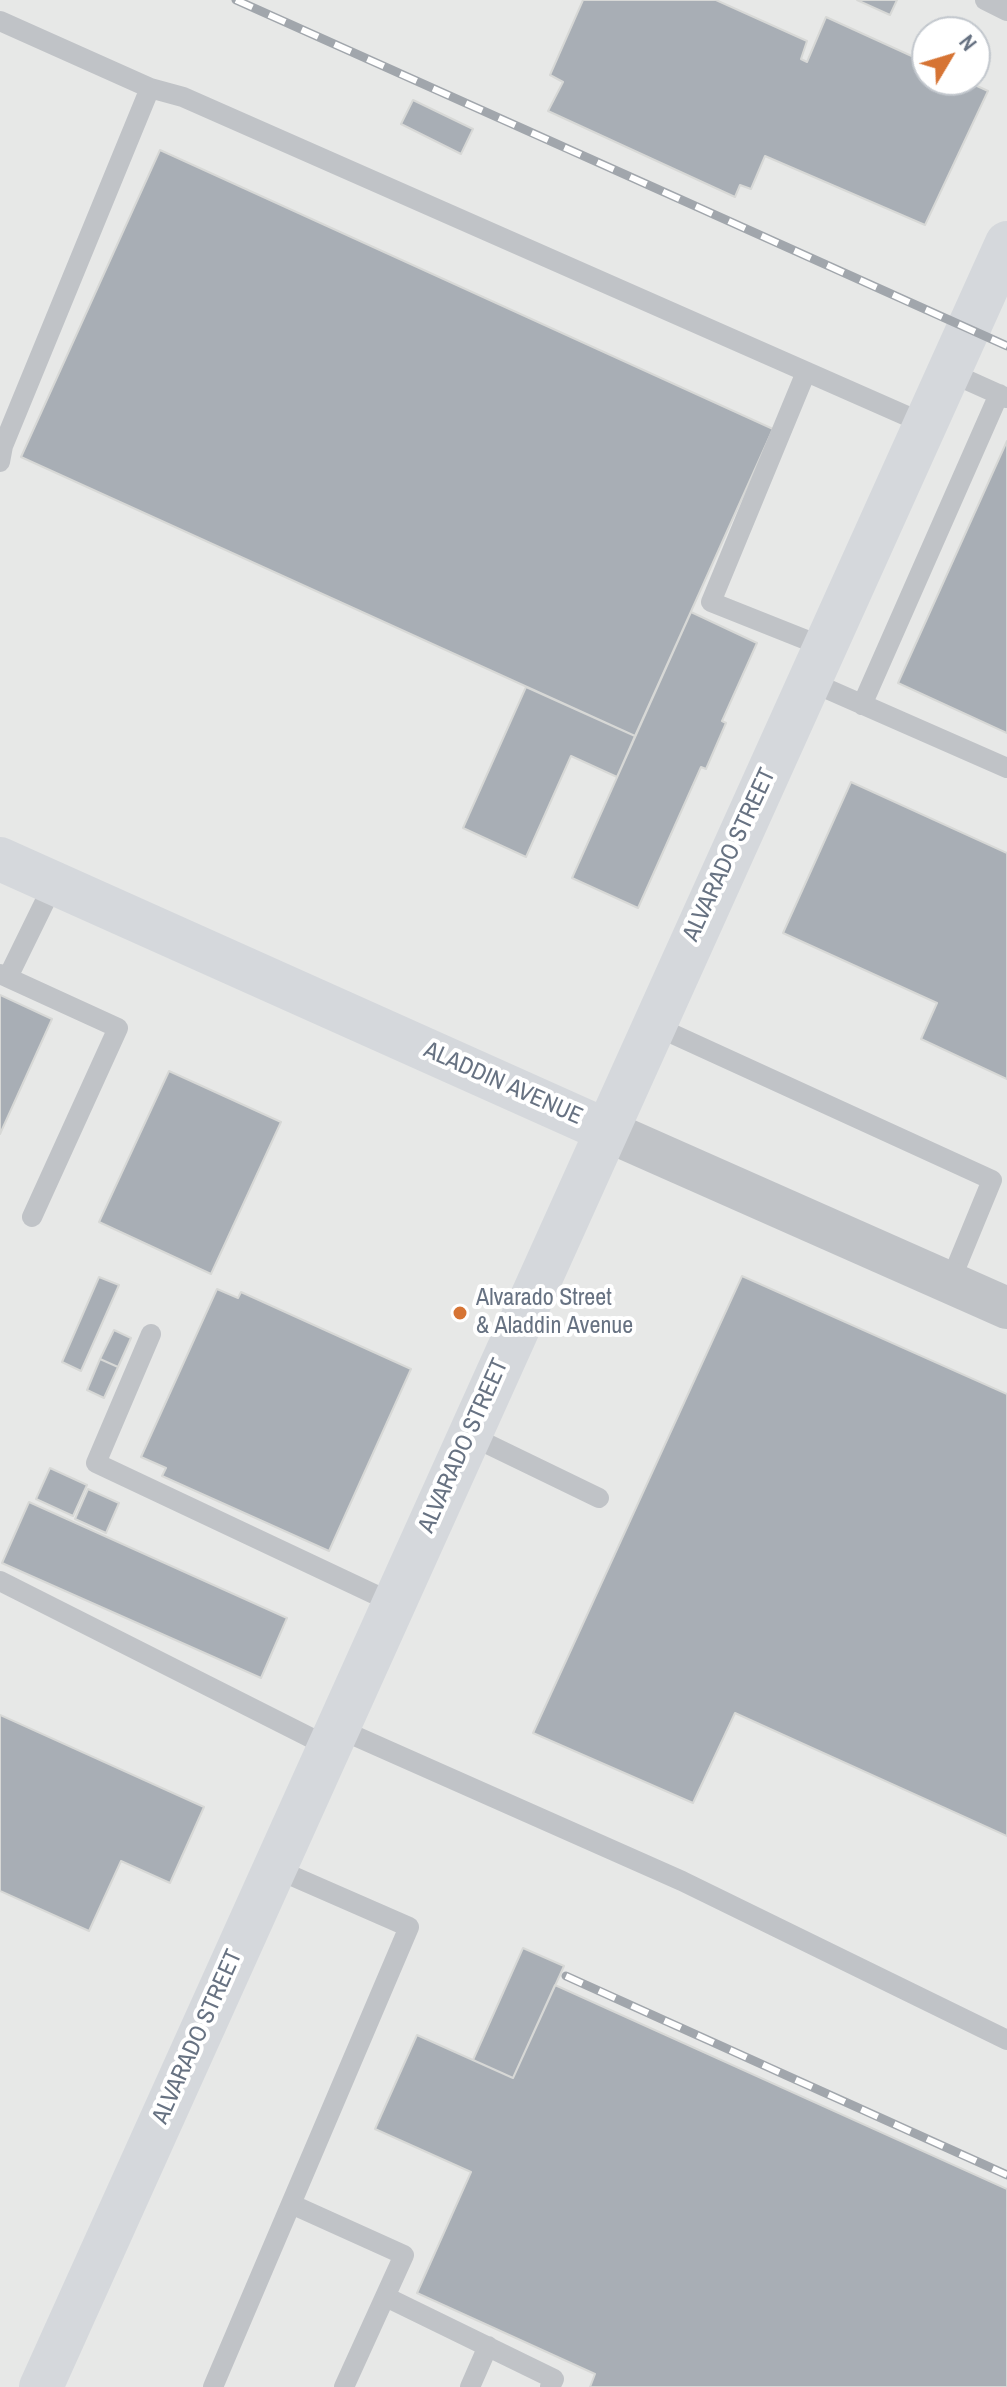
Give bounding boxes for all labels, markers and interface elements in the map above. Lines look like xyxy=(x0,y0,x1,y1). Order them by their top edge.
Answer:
north arrow xyxy=(911,16,991,96)
text: N xyxy=(953,28,984,57)
street label: ALVARADO STREET xyxy=(677,764,783,946)
street label: ALADDIN AVENUE xyxy=(419,1036,587,1132)
place label: Alvarado Street & Aladdin Avenue xyxy=(476,1285,633,1341)
marker: Alvarado Street & Aladdin Avenue xyxy=(451,1304,469,1322)
street label: ALVARADO STREET xyxy=(413,1355,515,1537)
street label: ALVARADO STREET xyxy=(147,1946,249,2128)

